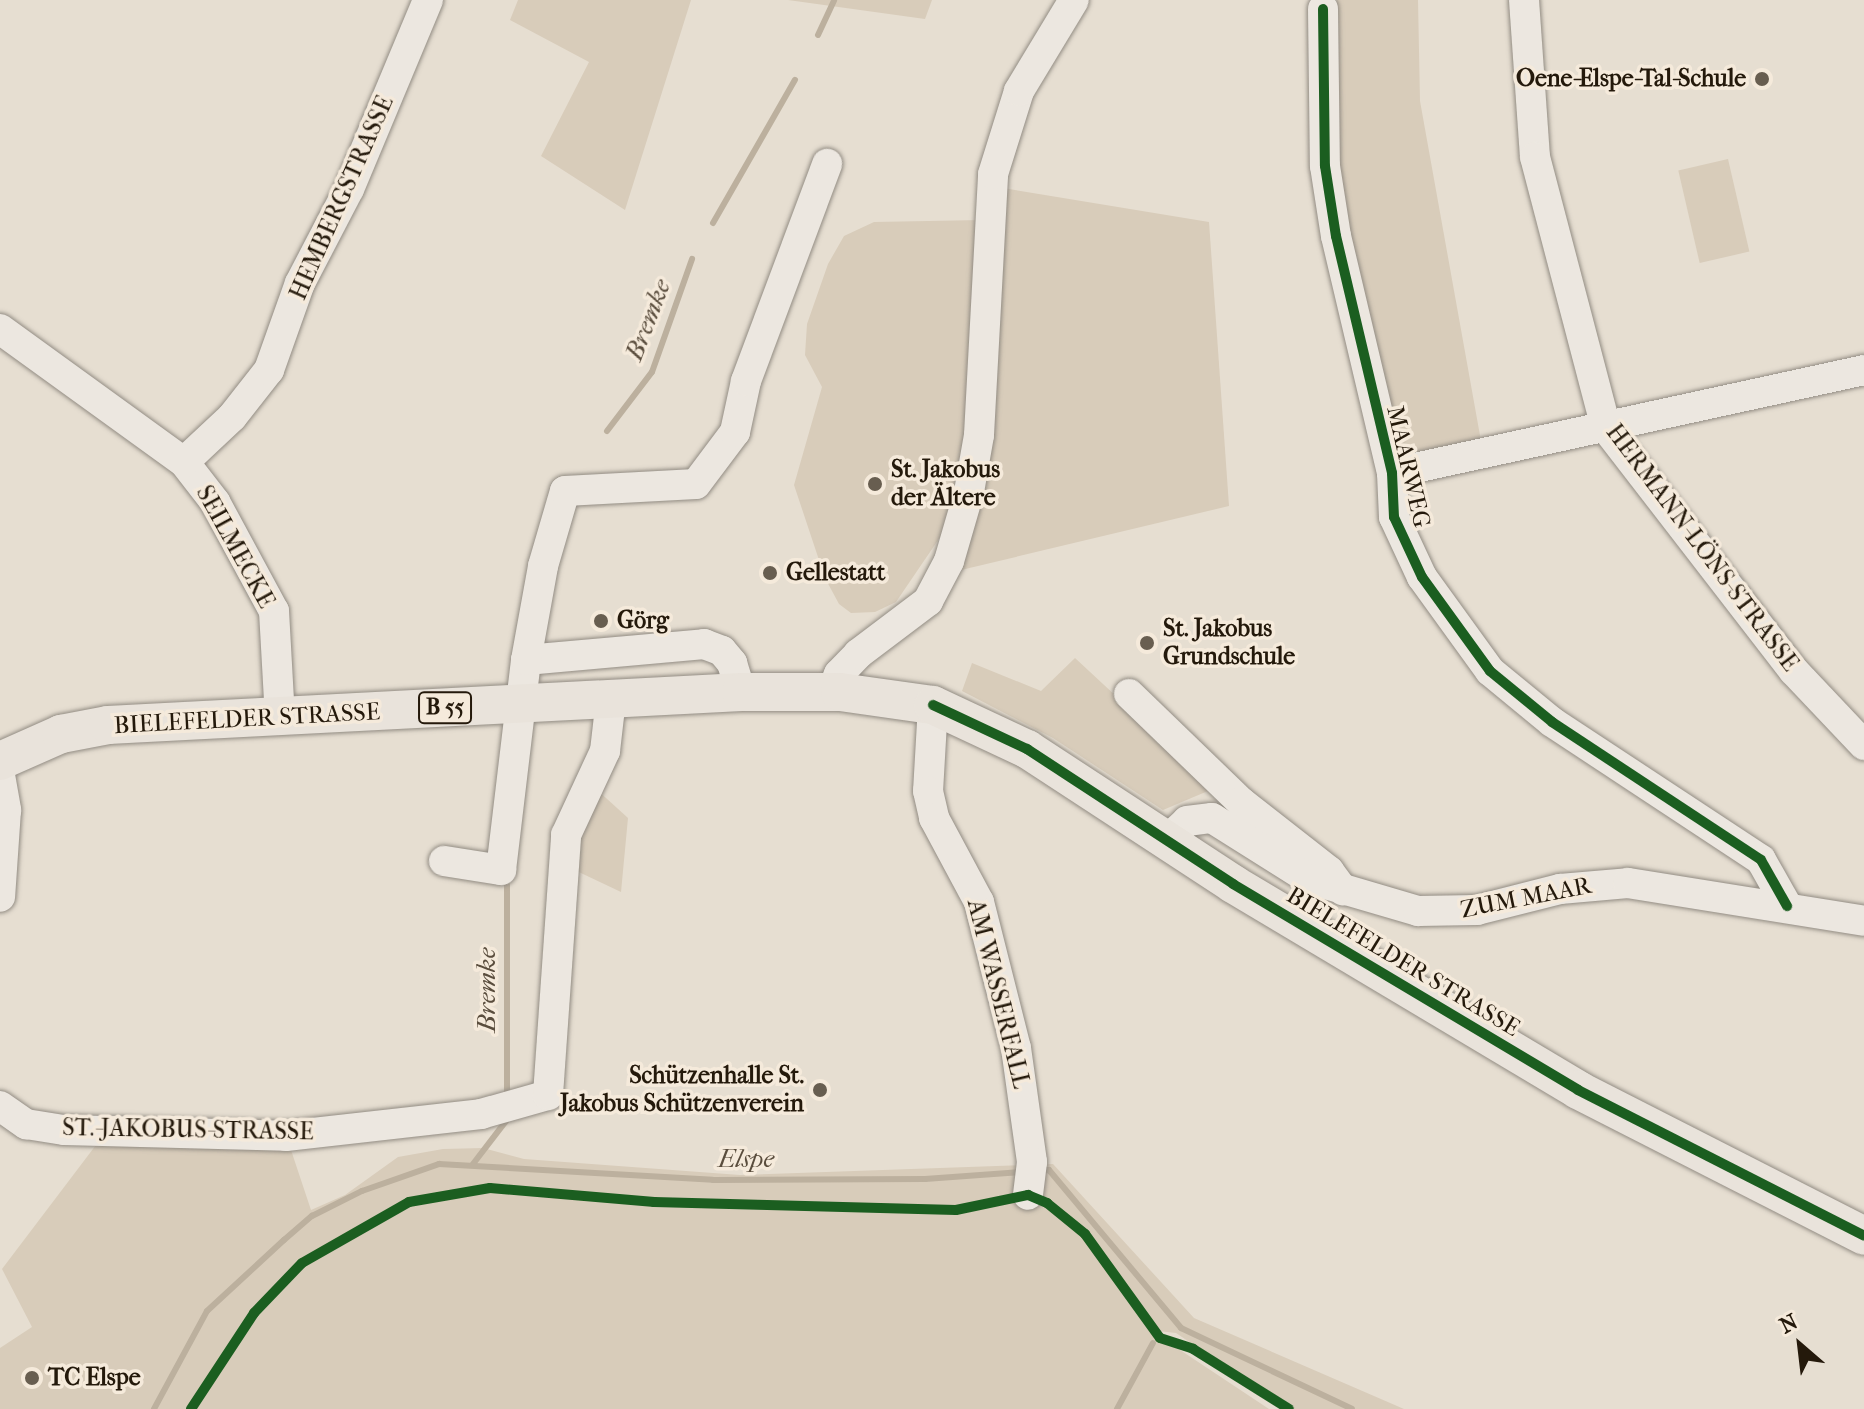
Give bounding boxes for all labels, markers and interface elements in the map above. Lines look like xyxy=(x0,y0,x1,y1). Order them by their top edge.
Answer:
place label: Oene-Elspe-Tal-Schule xyxy=(1516,65,1746,93)
marker: Oene-Elspe-Tal-Schule xyxy=(1753,70,1771,88)
street label: HEMBERGSTRASSE xyxy=(284,91,400,305)
water label: Bremke xyxy=(618,275,678,365)
street label: MAARWEG xyxy=(1380,403,1436,531)
street label: HERMANN-LÖNS-STRASSE xyxy=(1600,419,1804,677)
place label: St. Jakobus der Ältere xyxy=(891,456,1000,512)
marker: St. Jakobus der Ältere xyxy=(866,475,884,493)
street label: SEILMECKE xyxy=(190,481,280,613)
place label: Gellestatt xyxy=(786,559,885,587)
marker: Gellestatt xyxy=(761,564,779,582)
place label: Görg xyxy=(617,607,669,635)
marker: Görg xyxy=(592,612,610,630)
place label: St. Jakobus Grundschule xyxy=(1163,615,1295,671)
marker: St. Jakobus Grundschule xyxy=(1138,634,1156,652)
road number: B 55 xyxy=(417,690,473,726)
street label: BIELEFELDER STRASSE xyxy=(113,698,381,740)
street label: ZUM MAAR xyxy=(1458,871,1594,925)
street label: BIELEFELDER STRASSE xyxy=(1281,881,1525,1043)
street label: AM WASSERFALL xyxy=(961,896,1035,1092)
water label: Bremke xyxy=(471,948,503,1032)
place label: Schützenhalle St. Jakobus Schützenverein xyxy=(560,1062,804,1118)
marker: Schützenhalle St. Jakobus Schützenverein xyxy=(811,1081,829,1099)
street label: ST.-JAKOBUS-STRASSE xyxy=(62,1113,314,1147)
water label: Elspe xyxy=(718,1143,774,1175)
north arrow xyxy=(1760,1305,1840,1385)
text: N xyxy=(1775,1308,1802,1339)
place label: TC Elspe xyxy=(48,1364,141,1392)
marker: TC Elspe xyxy=(23,1369,41,1387)

